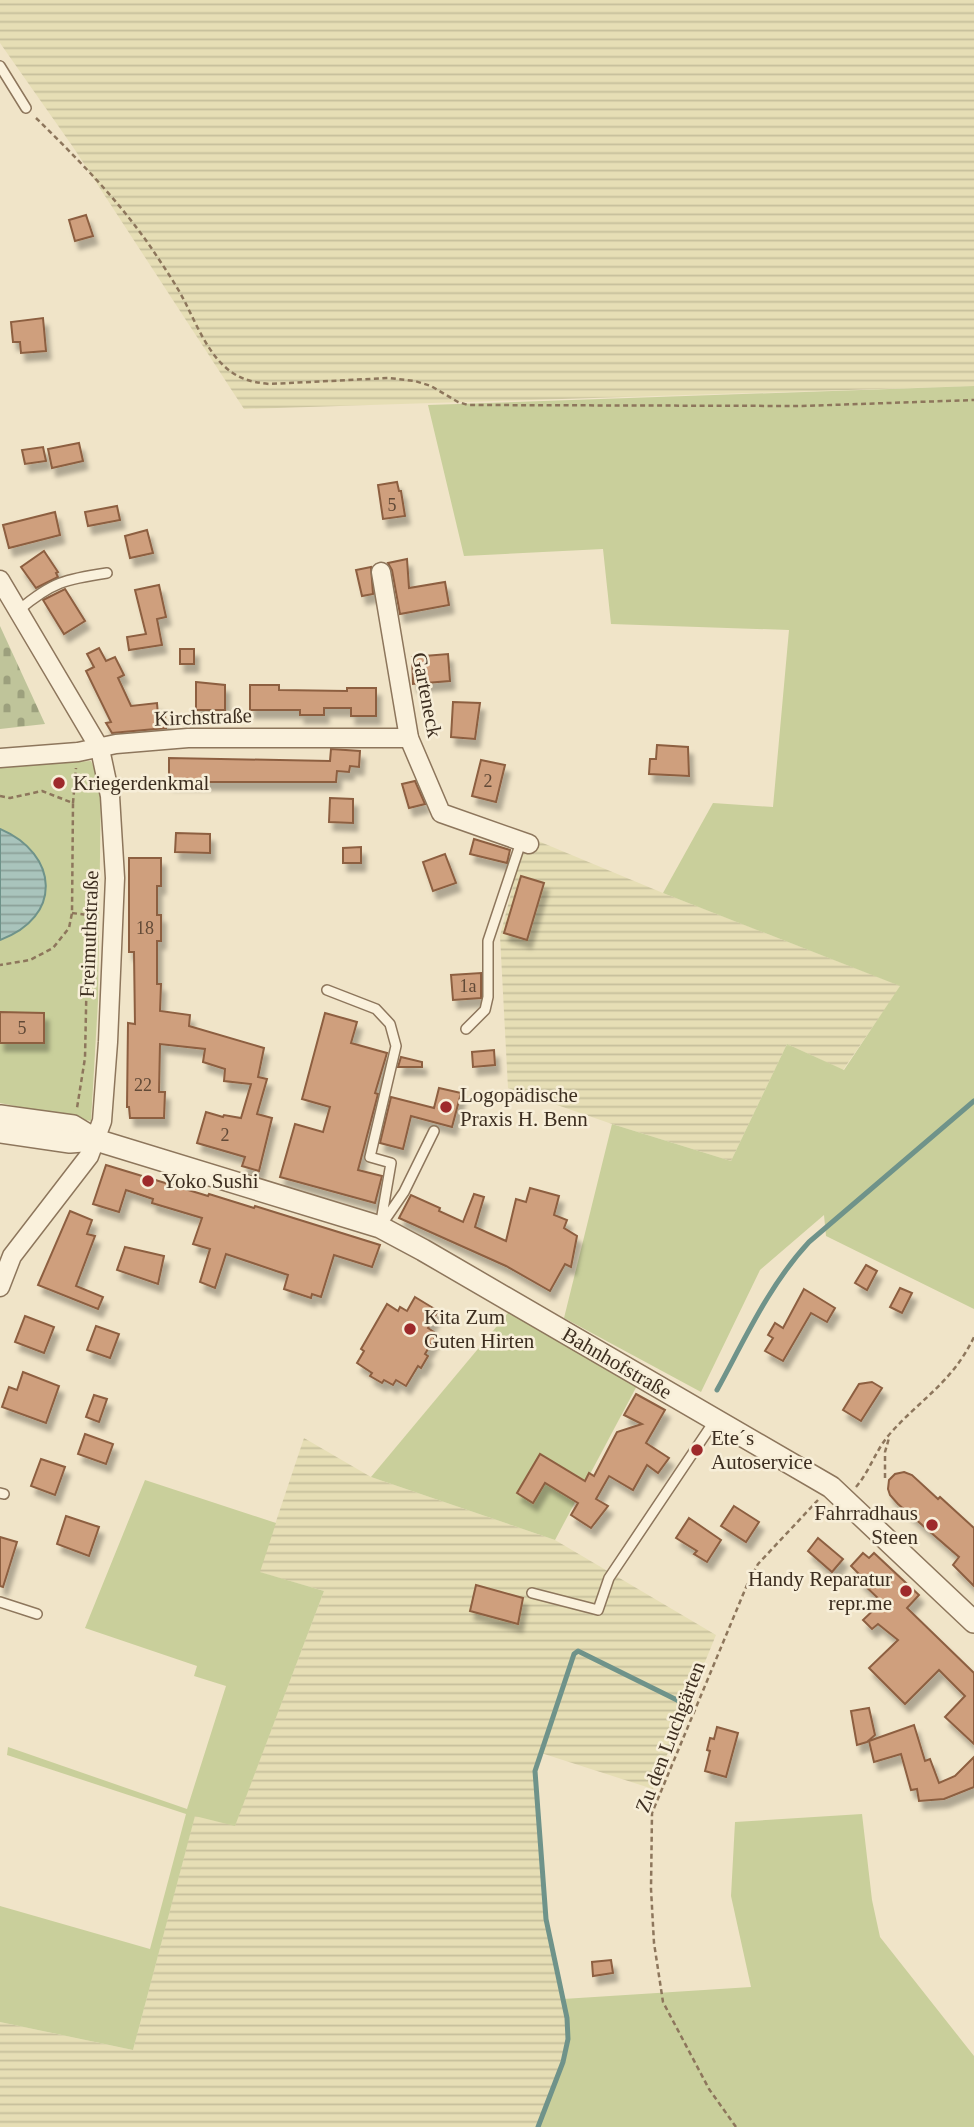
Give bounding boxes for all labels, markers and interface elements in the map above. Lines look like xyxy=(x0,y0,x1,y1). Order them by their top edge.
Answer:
house number: 5 xyxy=(388,495,397,515)
street label: Garteneck xyxy=(407,650,447,740)
street label: Kirchstraße xyxy=(154,703,252,731)
place label: Kriegerdenkmal xyxy=(73,771,210,795)
house number: 2 xyxy=(484,771,493,791)
marker: Kriegerdenkmal xyxy=(51,775,67,791)
street label: Freimuthstraße xyxy=(75,870,103,998)
house number: 18 xyxy=(136,918,154,938)
house number: 1a xyxy=(460,976,477,996)
house number: 5 xyxy=(18,1018,27,1038)
house number: 22 xyxy=(134,1075,152,1095)
place label: Logopädische Praxis H. Benn xyxy=(460,1083,588,1131)
marker: Logopädische Praxis H. Benn xyxy=(438,1099,454,1115)
house number: 2 xyxy=(221,1125,230,1145)
place label: Yoko Sushi xyxy=(162,1169,259,1193)
marker: Yoko Sushi xyxy=(140,1173,156,1189)
place label: Kita Zum Guten Hirten xyxy=(424,1305,535,1353)
marker: Kita Zum Guten Hirten xyxy=(402,1321,418,1337)
street label: Bahnhofstraße xyxy=(558,1322,676,1404)
place label: Ete´s Autoservice xyxy=(711,1426,812,1474)
marker: Ete´s Autoservice xyxy=(689,1442,705,1458)
place label: Fahrradhaus Steen xyxy=(814,1501,918,1549)
marker: Fahrradhaus Steen xyxy=(924,1517,940,1533)
place label: Handy Reparatur repr.me xyxy=(748,1567,892,1615)
marker: Handy Reparatur repr.me xyxy=(898,1583,914,1599)
street label: Zu den Luchgärten xyxy=(630,1658,710,1816)

